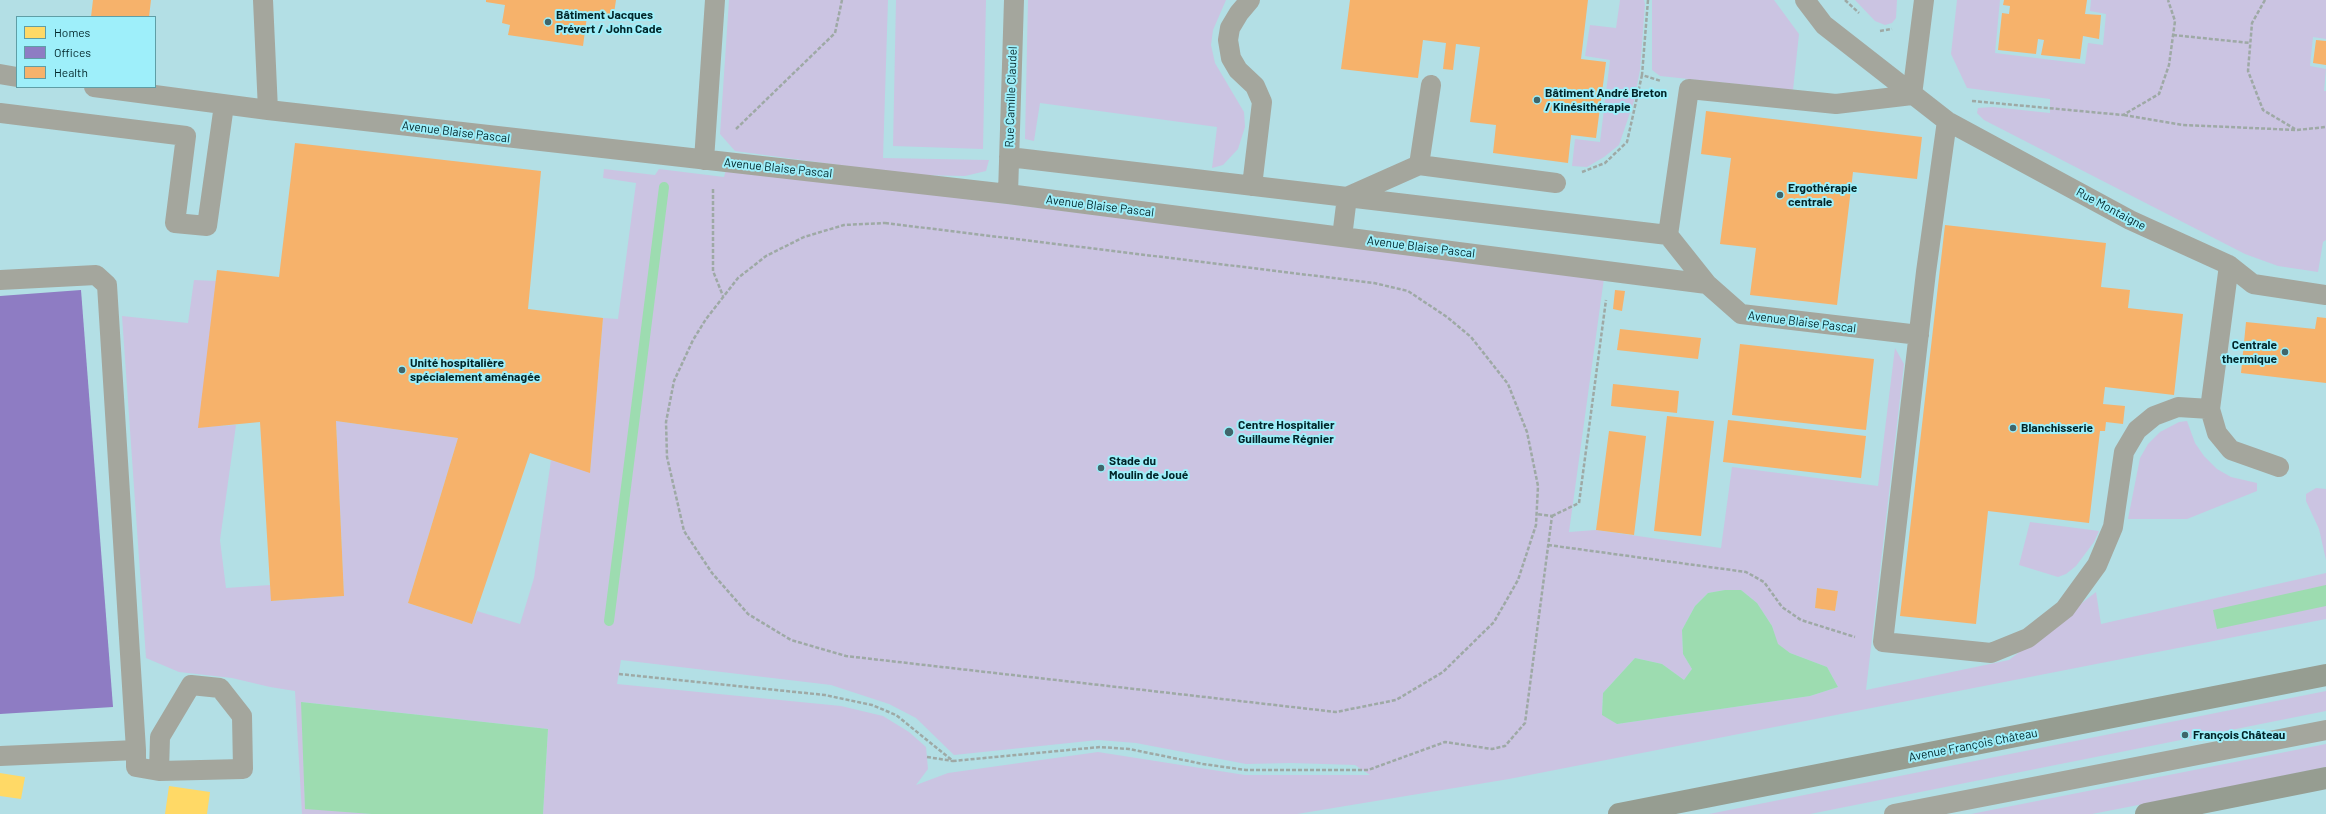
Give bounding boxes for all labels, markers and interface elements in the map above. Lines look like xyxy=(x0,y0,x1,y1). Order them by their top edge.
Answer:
place label: Bâtiment Jacques Prévert / John Cade xyxy=(556,8,662,36)
legend xyxy=(16,16,156,88)
marker: Bâtiment Jacques Prévert / John Cade xyxy=(543,17,553,27)
text: Homes xyxy=(54,25,90,39)
text: Offices xyxy=(54,45,91,59)
street label: Rue Camille Claudel xyxy=(1002,46,1020,148)
text: Health xyxy=(54,65,88,79)
place label: Bâtiment André Breton / Kinésithérapie xyxy=(1545,86,1667,114)
marker: Bâtiment André Breton / Kinésithérapie xyxy=(1532,95,1542,105)
street label: Avenue Blaise Pascal xyxy=(401,118,511,146)
street label: Avenue Blaise Pascal xyxy=(723,155,833,181)
place label: Ergothérapie centrale xyxy=(1788,181,1857,209)
street label: Rue Montaigne xyxy=(2074,185,2148,233)
marker: Ergothérapie centrale xyxy=(1775,190,1785,200)
street label: Avenue Blaise Pascal xyxy=(1045,192,1155,220)
street label: Avenue Blaise Pascal xyxy=(1366,233,1476,261)
street label: Avenue Blaise Pascal xyxy=(1747,308,1857,336)
place label: Centrale thermique xyxy=(2222,338,2277,366)
marker: Centrale thermique xyxy=(2280,347,2290,357)
place label: Unité hospitalière spécialement aménagée xyxy=(410,356,540,384)
marker: Unité hospitalière spécialement aménagée xyxy=(397,365,407,375)
place label: Centre Hospitalier Guillaume Régnier xyxy=(1238,418,1335,446)
place label: Blanchisserie xyxy=(2021,421,2093,435)
marker: Blanchisserie xyxy=(2008,423,2018,433)
marker: Centre Hospitalier Guillaume Régnier xyxy=(1223,426,1235,438)
place label: Stade du Moulin de Joué xyxy=(1109,454,1188,482)
marker: Stade du Moulin de Joué xyxy=(1096,463,1106,473)
street label: Avenue François Château xyxy=(1907,725,2039,765)
place label: François Château xyxy=(2193,728,2285,742)
marker: François Château xyxy=(2180,730,2190,740)

